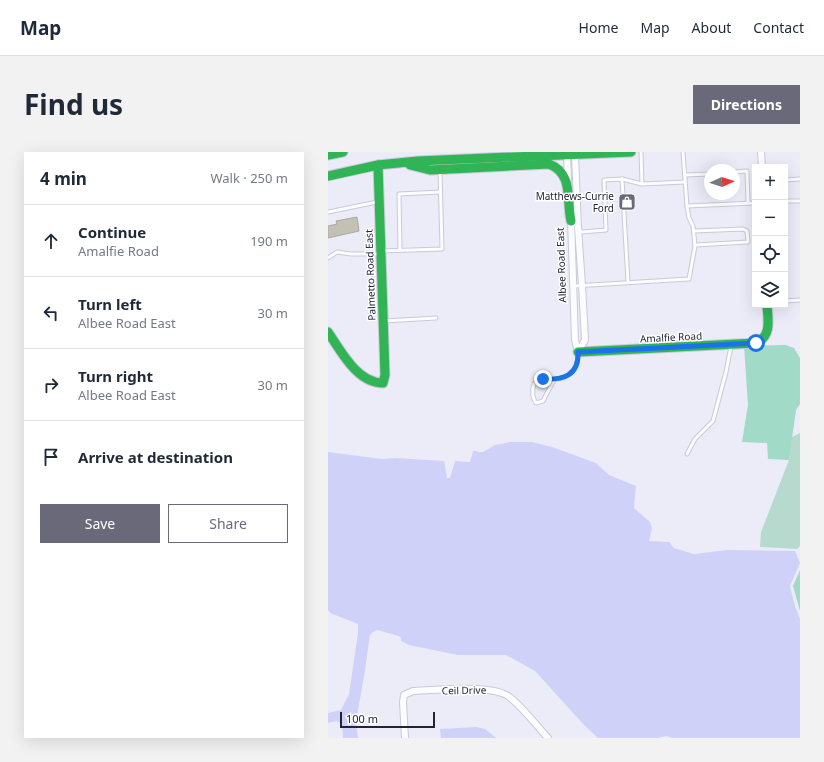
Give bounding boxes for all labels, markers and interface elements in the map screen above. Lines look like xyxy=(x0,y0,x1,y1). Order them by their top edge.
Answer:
text: Map xyxy=(20,15,61,41)
text: Home xyxy=(579,18,618,37)
text: Map xyxy=(640,18,670,37)
text: About xyxy=(692,18,731,37)
text: Contact xyxy=(753,18,804,37)
text: Find us xyxy=(24,85,123,123)
button: Directions xyxy=(693,85,800,124)
north arrow xyxy=(704,164,740,200)
map controls xyxy=(752,164,788,308)
button: + xyxy=(752,164,788,200)
text: 4 min xyxy=(40,167,87,190)
text: Walk · 250 m xyxy=(210,169,288,187)
place label: Matthews-Currie Ford xyxy=(536,189,614,215)
shop icon: Matthews-Currie Ford xyxy=(617,192,637,212)
button: − xyxy=(752,200,788,236)
text: Continue xyxy=(78,222,146,242)
street label: Albee Road East xyxy=(553,227,569,303)
street label: Palmetto Road East xyxy=(361,229,379,321)
icon: ahead xyxy=(40,230,62,252)
text: 190 m xyxy=(250,232,288,250)
button: locate xyxy=(752,236,788,272)
text: Amalfie Road xyxy=(78,242,159,260)
button: layers xyxy=(752,272,788,308)
text: Turn left xyxy=(78,294,142,314)
icon: left xyxy=(40,302,62,324)
text: 30 m xyxy=(258,304,288,322)
text: Albee Road East xyxy=(78,314,176,332)
street label: Amalfie Road xyxy=(640,328,702,346)
route start xyxy=(747,334,765,352)
text: Turn right xyxy=(78,366,153,386)
route end xyxy=(534,370,552,388)
icon: right xyxy=(40,374,62,396)
text: 30 m xyxy=(258,376,288,394)
text: Albee Road East xyxy=(78,386,176,404)
icon: arrive xyxy=(40,446,62,468)
text: Arrive at destination xyxy=(78,447,233,467)
button: Save xyxy=(40,504,160,543)
button: Share xyxy=(168,504,288,543)
street label: Ceil Drive xyxy=(442,683,487,697)
scale bar xyxy=(340,710,435,729)
text: 100 m xyxy=(346,711,378,726)

